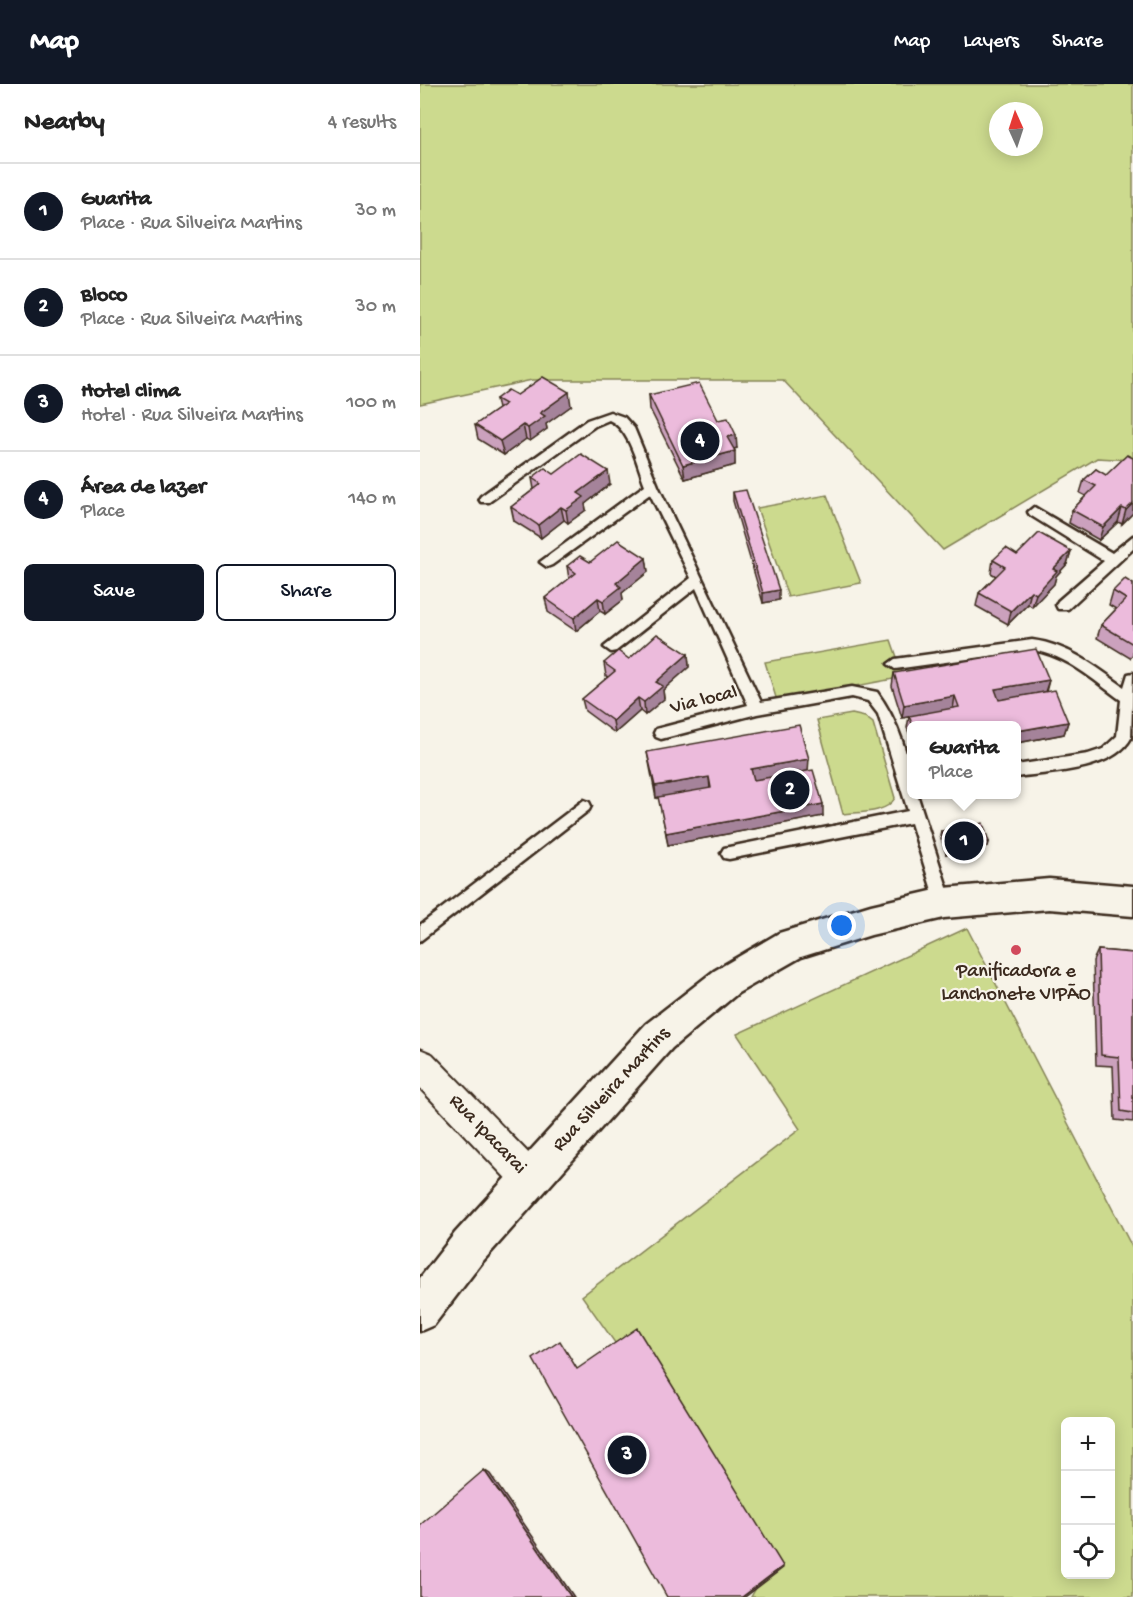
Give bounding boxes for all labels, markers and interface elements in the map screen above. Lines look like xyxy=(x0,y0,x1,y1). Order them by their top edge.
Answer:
text: Map xyxy=(30,26,79,59)
text: Map xyxy=(894,30,930,55)
text: Layers xyxy=(963,30,1019,55)
text: Share xyxy=(1052,30,1103,55)
north arrow xyxy=(989,102,1043,156)
text: Nearby xyxy=(24,108,105,139)
text: 4 results xyxy=(328,112,396,135)
text: Guarita xyxy=(81,187,151,213)
text: 1 xyxy=(39,200,48,223)
text: 30 m xyxy=(355,200,396,223)
text: Place · Rua Silveira Martins xyxy=(81,213,302,236)
text: Bloco xyxy=(81,283,127,309)
text: 2 xyxy=(39,296,48,319)
text: 30 m xyxy=(355,296,396,319)
text: Place · Rua Silveira Martins xyxy=(81,309,302,332)
text: Hotel clima xyxy=(81,379,180,405)
text: 3 xyxy=(38,392,49,415)
text: 100 m xyxy=(346,392,396,415)
text: Hotel · Rua Silveira Martins xyxy=(81,405,303,428)
pin: 4 xyxy=(680,418,720,464)
text: Área de lazer xyxy=(81,475,206,501)
text: 4 xyxy=(39,488,48,511)
text: 140 m xyxy=(348,488,396,511)
text: Place xyxy=(81,501,125,524)
button: Save xyxy=(24,564,204,621)
button: Share xyxy=(216,564,396,621)
street label: Via local xyxy=(667,682,740,721)
popup xyxy=(907,721,1021,799)
text: Guarita xyxy=(929,736,999,762)
text: Place xyxy=(929,762,973,785)
pin: 2 xyxy=(770,768,809,812)
pin: 1 xyxy=(944,818,984,864)
your location xyxy=(827,911,856,940)
marker: Panificadora e Lanchonete VIPÃO xyxy=(1009,943,1023,957)
place label: Panificadora e Lanchonete VIPÃO xyxy=(941,961,1091,1007)
street label: Rua Silveira Martins xyxy=(549,1023,676,1157)
street label: Rua Ipacarai xyxy=(443,1090,531,1180)
map controls xyxy=(1061,1417,1115,1579)
button: + xyxy=(1061,1417,1115,1471)
pin: 3 xyxy=(608,1432,646,1478)
button: − xyxy=(1061,1471,1115,1525)
button: locate xyxy=(1061,1525,1115,1579)

